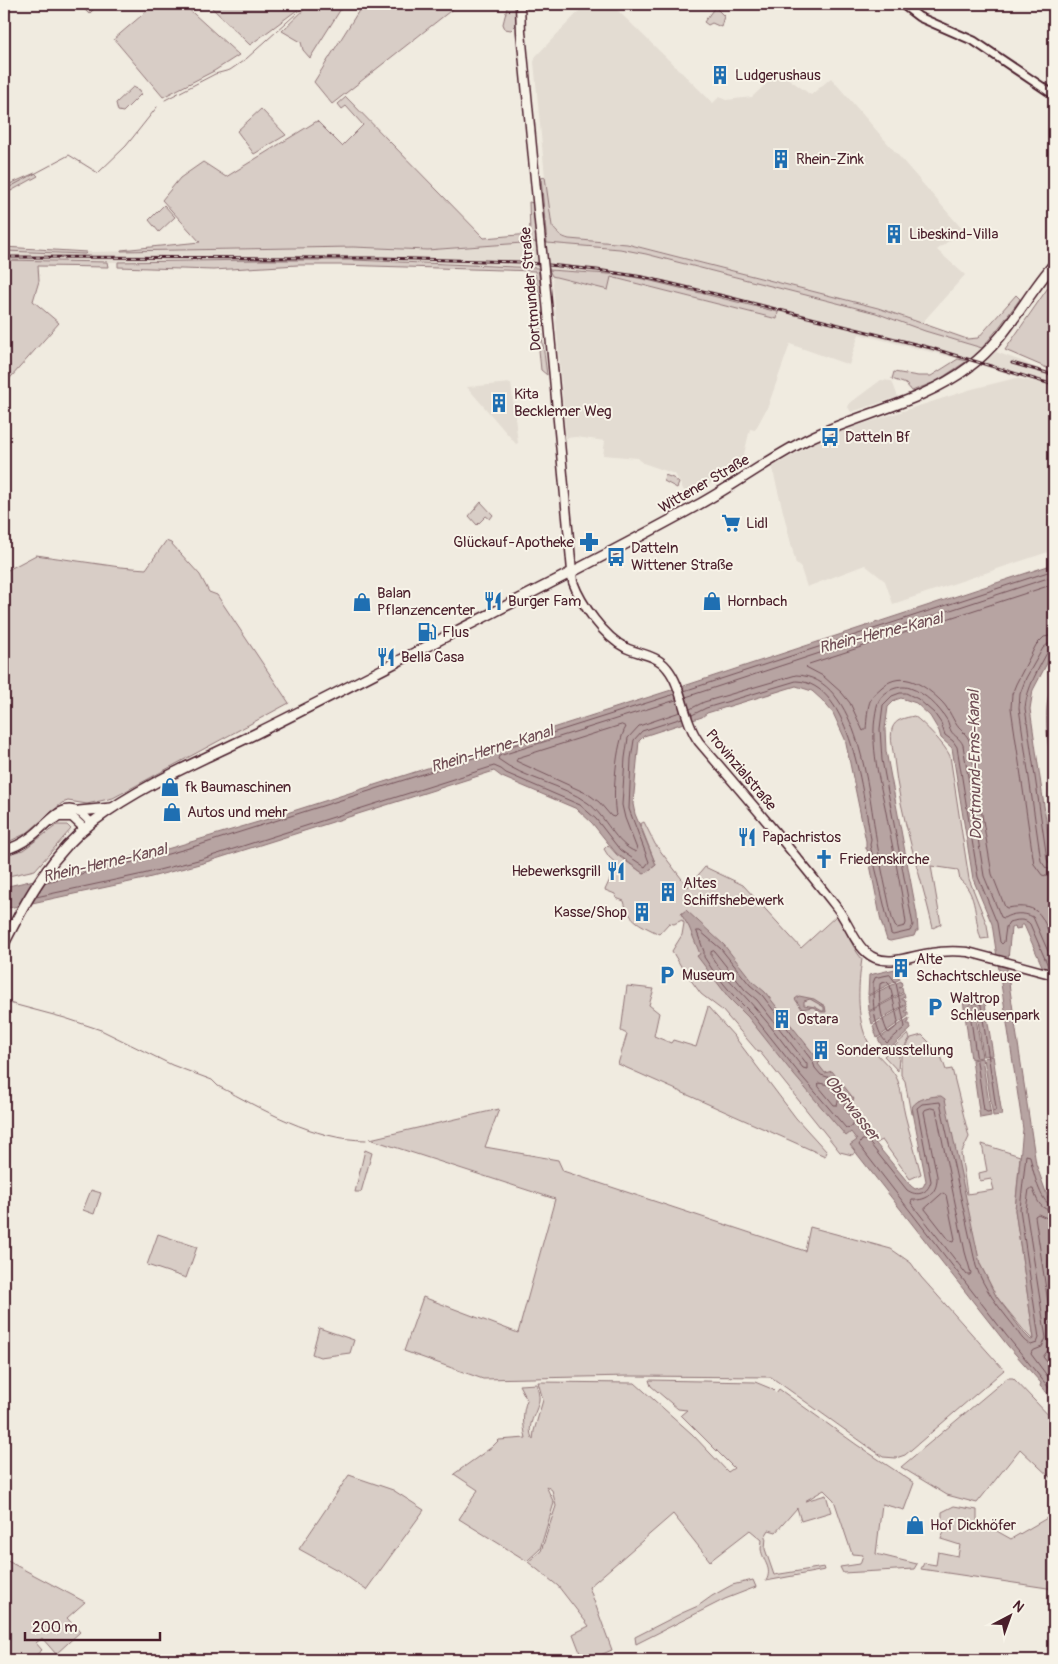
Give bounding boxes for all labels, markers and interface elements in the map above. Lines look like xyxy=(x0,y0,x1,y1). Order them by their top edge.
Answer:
building icon: Ludgerushaus xyxy=(709,64,731,86)
place label: Ludgerushaus xyxy=(735,66,821,85)
building icon: Rhein-Zink xyxy=(770,148,792,170)
place label: Rhein-Zink xyxy=(796,150,865,169)
building icon: Libeskind-Villa xyxy=(883,223,905,245)
place label: Libeskind-Villa xyxy=(909,225,998,244)
street label: Dortmunder Straße xyxy=(516,226,546,352)
place label: Kita Becklemer Weg xyxy=(514,385,612,421)
building icon: Kita Becklemer Weg xyxy=(488,392,510,414)
bus stop icon: Datteln Bf xyxy=(819,426,841,448)
place label: Datteln Bf xyxy=(845,428,910,447)
street label: Wittener Straße xyxy=(655,450,753,518)
supermarket icon: Lidl xyxy=(720,512,742,534)
place label: Lidl xyxy=(746,514,768,533)
pharmacy icon: Glückauf-Apotheke xyxy=(578,531,600,553)
place label: Glückauf-Apotheke xyxy=(453,533,575,552)
place label: Datteln Wittener Straße xyxy=(631,539,733,575)
bus stop icon: Datteln Wittener Straße xyxy=(605,546,627,568)
place label: Balan Pflanzencenter xyxy=(377,584,476,620)
restaurant icon: Burger Fam xyxy=(482,590,504,612)
shop icon: Hornbach xyxy=(701,590,723,612)
shop icon: Balan Pflanzencenter xyxy=(351,591,373,613)
place label: Burger Fam xyxy=(508,592,581,611)
place label: Hornbach xyxy=(727,592,787,611)
water label: Rhein-Herne-Kanal xyxy=(817,607,947,658)
fuel station icon: Flus xyxy=(416,621,438,643)
place label: Flus xyxy=(442,623,469,642)
restaurant icon: Bella Casa xyxy=(375,646,397,668)
place label: Bella Casa xyxy=(401,648,464,667)
water label: Dortmund-Ems-Kanal xyxy=(964,688,986,840)
water label: Rhein-Herne-Kanal xyxy=(428,720,558,777)
street label: Provinzialstraße xyxy=(701,725,781,815)
shop icon: fk Baumaschinen xyxy=(159,776,181,798)
place label: fk Baumaschinen xyxy=(185,778,291,797)
shop icon: Autos und mehr xyxy=(161,801,183,823)
place label: Autos und mehr xyxy=(187,803,288,822)
restaurant icon: Papachristos xyxy=(736,826,758,848)
place label: Papachristos xyxy=(762,828,841,847)
water label: Rhein-Herne-Kanal xyxy=(41,838,171,887)
church icon: Friedenskirche xyxy=(813,848,835,870)
place label: Friedenskirche xyxy=(839,850,930,869)
restaurant icon: Hebewerksgrill xyxy=(605,860,627,882)
place label: Hebewerksgrill xyxy=(511,862,601,881)
place label: Altes Schiffshebewerk xyxy=(683,874,785,910)
building icon: Altes Schiffshebewerk xyxy=(657,881,679,903)
building icon: Kasse/Shop xyxy=(631,901,653,923)
place label: Kasse/Shop xyxy=(554,903,627,922)
place label: Alte Schachtschleuse xyxy=(916,950,1022,986)
building icon: Alte Schachtschleuse xyxy=(890,957,912,979)
parking icon: Museum xyxy=(656,964,678,986)
place label: Museum xyxy=(682,966,735,985)
place label: Waltrop Schleusenpark xyxy=(950,989,1041,1025)
parking icon: Waltrop Schleusenpark xyxy=(924,996,946,1018)
building icon: Ostara xyxy=(771,1008,793,1030)
place label: Ostara xyxy=(797,1010,839,1029)
building icon: Sonderausstellung xyxy=(810,1039,832,1061)
place label: Sonderausstellung xyxy=(836,1041,953,1060)
water label: Oberwasser xyxy=(820,1071,885,1147)
shop icon: Hof Dickhöfer xyxy=(904,1514,926,1536)
place label: Hof Dickhöfer xyxy=(930,1516,1017,1535)
north arrow xyxy=(986,1592,1036,1642)
text: N xyxy=(1009,1597,1027,1616)
scale bar xyxy=(25,1609,160,1641)
text: 200 m xyxy=(32,1618,77,1637)

